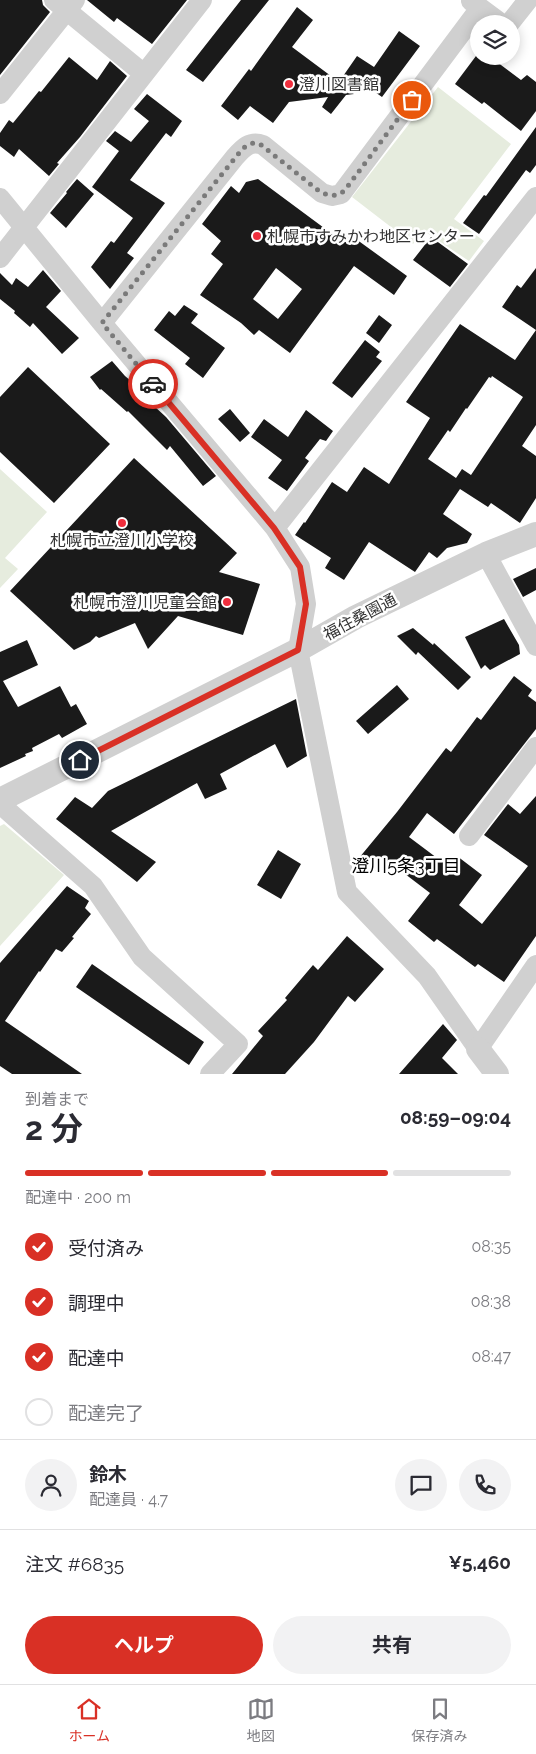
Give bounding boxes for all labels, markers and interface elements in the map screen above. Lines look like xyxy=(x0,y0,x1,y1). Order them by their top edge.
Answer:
map controls xyxy=(470,15,520,65)
button: layers xyxy=(470,15,520,65)
place label: 澄川図書館 xyxy=(299,75,379,94)
marker: 澄川図書館 xyxy=(283,78,295,90)
pin xyxy=(391,79,433,121)
icon: bag xyxy=(398,86,426,114)
place label: 札幌市すみかわ地区センター xyxy=(267,227,475,246)
marker: 札幌市すみかわ地区センター xyxy=(251,230,263,242)
courier xyxy=(128,359,178,409)
icon: car xyxy=(139,370,167,398)
marker: 札幌市立澄川小学校 xyxy=(116,517,128,529)
place label: 札幌市立澄川小学校 xyxy=(50,531,194,550)
street label: 福住桑園通 xyxy=(320,590,400,644)
place label: 札幌市澄川児童会館 xyxy=(73,593,217,612)
marker: 札幌市澄川児童会館 xyxy=(221,596,233,608)
pin xyxy=(59,739,101,781)
icon: home xyxy=(66,746,94,774)
district label: 澄川5条3丁目 xyxy=(351,855,461,876)
text: 到着まで xyxy=(25,1090,89,1109)
text: 08:59–09:04 xyxy=(400,1106,511,1128)
text: 2 分 xyxy=(25,1110,83,1147)
text: 配達中 · 200 m xyxy=(25,1188,131,1207)
icon: check xyxy=(25,1233,53,1261)
text: 受付済み xyxy=(68,1237,144,1259)
text: 08:35 xyxy=(471,1237,511,1256)
icon: check xyxy=(25,1288,53,1316)
text: 調理中 xyxy=(68,1292,125,1314)
text: 08:38 xyxy=(471,1292,511,1311)
icon: check xyxy=(25,1343,53,1371)
text: 配達中 xyxy=(68,1347,125,1369)
text: 08:47 xyxy=(471,1347,511,1366)
text: 配達完了 xyxy=(68,1402,144,1424)
button: person xyxy=(25,1459,77,1511)
button: chat xyxy=(395,1459,447,1511)
button: phone xyxy=(459,1459,511,1511)
text: 鈴木 xyxy=(89,1463,127,1485)
text: 配達員 · 4.7 xyxy=(89,1490,168,1509)
text: ¥5,460 xyxy=(448,1551,511,1573)
text: 注文 #6835 xyxy=(25,1553,124,1575)
button: ヘルプ xyxy=(25,1616,263,1674)
button: 共有 xyxy=(273,1616,511,1674)
tab: ホーム xyxy=(68,1695,110,1745)
tab: 地図 xyxy=(247,1695,275,1745)
tab: 保存済み xyxy=(412,1695,468,1745)

